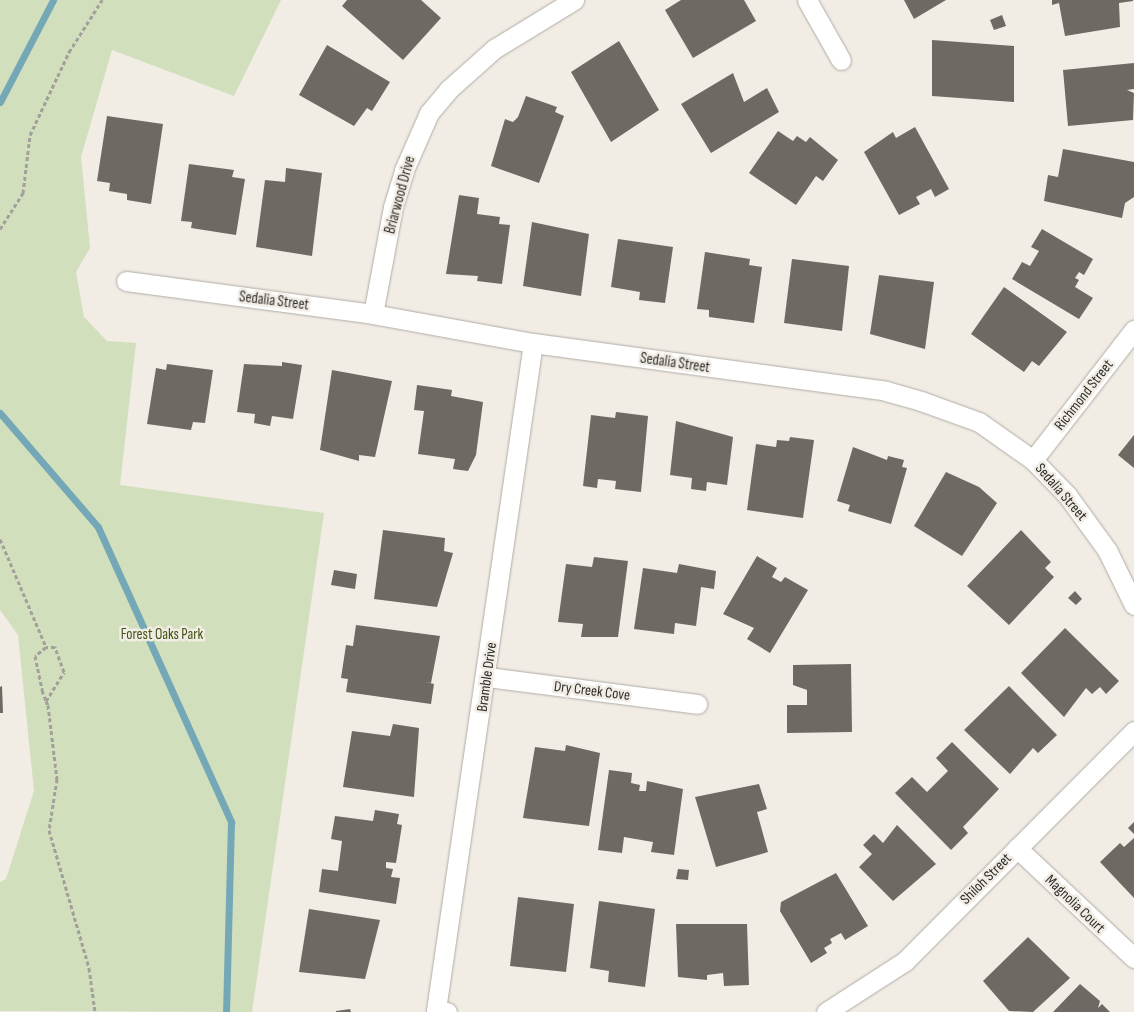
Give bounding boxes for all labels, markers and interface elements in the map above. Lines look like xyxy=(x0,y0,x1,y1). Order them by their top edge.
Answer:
street label: Briarwood Drive xyxy=(381,154,419,236)
street label: Sedalia Street xyxy=(238,288,310,314)
street label: Sedalia Street xyxy=(639,349,711,377)
street label: Richmond Street xyxy=(1051,356,1117,434)
street label: Sedalia Street xyxy=(1031,460,1091,524)
park label: Forest Oaks Park xyxy=(121,626,203,644)
street label: Bramble Drive xyxy=(473,641,501,713)
street label: Dry Creek Cove xyxy=(553,677,631,705)
street label: Shiloh Street xyxy=(957,850,1015,908)
street label: Magnolia Court xyxy=(1041,871,1109,937)

